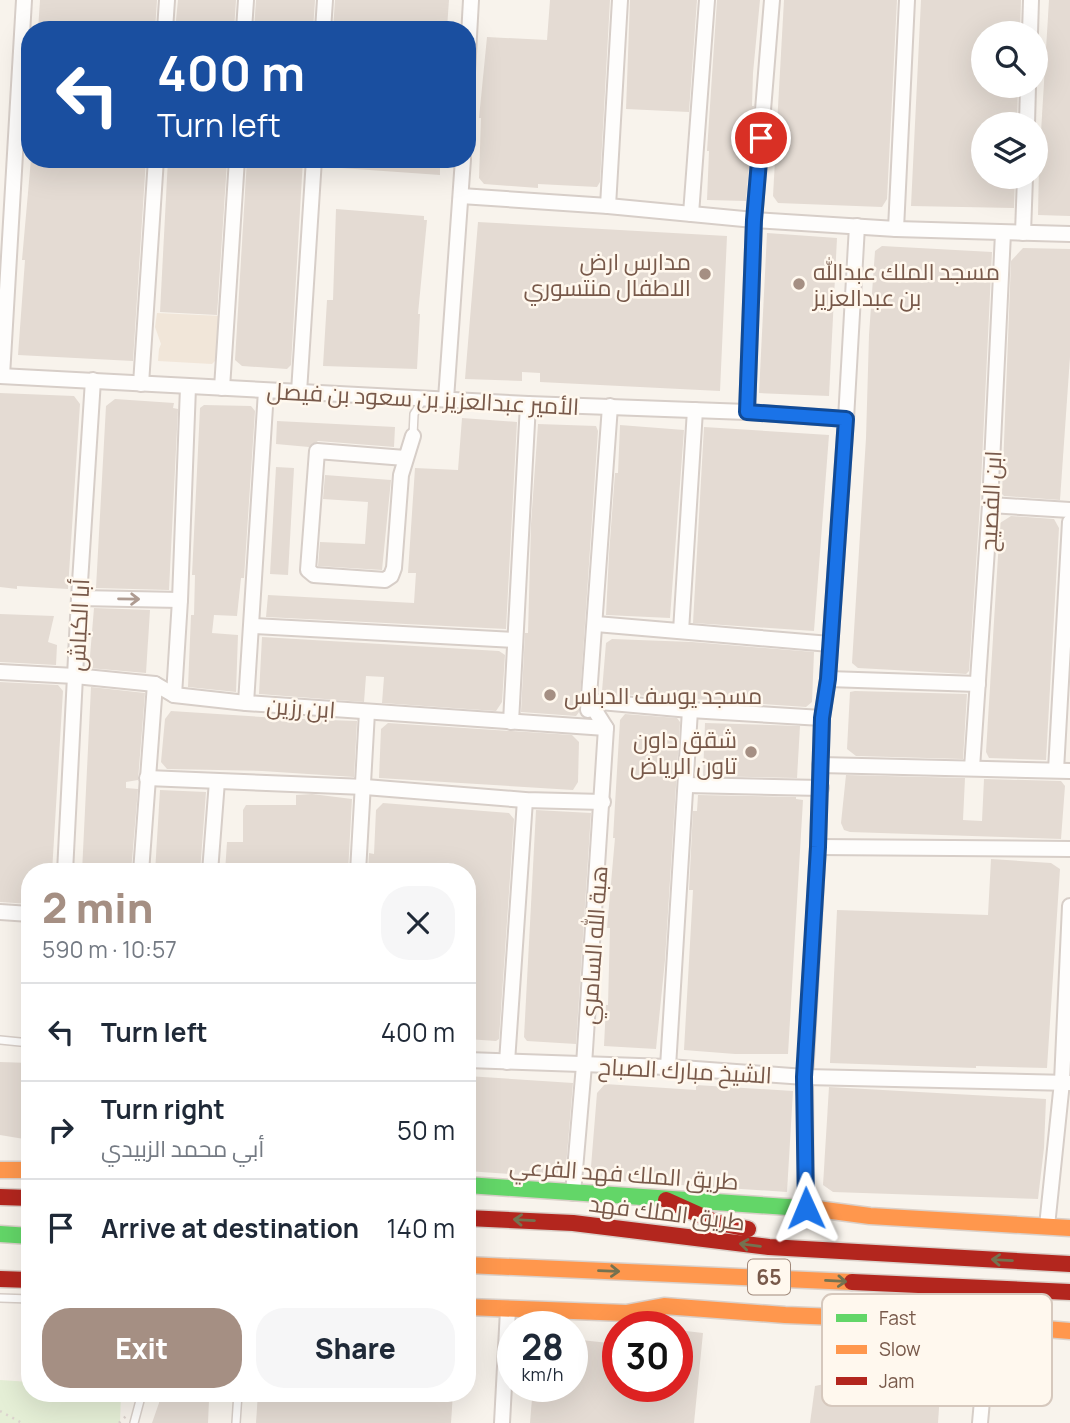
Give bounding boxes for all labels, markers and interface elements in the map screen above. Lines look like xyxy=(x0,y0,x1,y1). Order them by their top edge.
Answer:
map controls xyxy=(971,21,1048,189)
button: search xyxy=(971,21,1048,98)
text: 400 m xyxy=(157,39,305,106)
icon: left xyxy=(42,49,133,140)
text: Turn left xyxy=(157,103,281,147)
pin xyxy=(731,108,791,168)
button: layers xyxy=(971,112,1048,189)
icon: arrive xyxy=(742,119,780,157)
place label: مدارس ارض الاطفال منتسوري xyxy=(523,245,691,306)
place label: مسجد الملك عبدالله بن عبدالعزيز xyxy=(811,255,1000,313)
marker: مدارس ارض الاطفال منتسوري xyxy=(697,266,713,282)
marker: مسجد الملك عبدالله بن عبدالعزيز xyxy=(791,276,807,292)
street label: الأمير عبدالعزيز بن سعود بن فيصل xyxy=(266,374,580,422)
street label: ابن الفصيح xyxy=(971,450,1010,552)
street label: أبا الكباش xyxy=(60,578,96,672)
one-way arrow xyxy=(118,592,141,606)
place label: مسجد يوسف الدباس xyxy=(564,679,762,711)
marker: مسجد يوسف الدباس xyxy=(542,687,558,703)
street label: ابن رزين xyxy=(265,689,337,725)
place label: شقق داون تاون الرياض xyxy=(630,723,737,781)
marker: شقق داون تاون الرياض xyxy=(743,744,759,760)
street label: هبة الله السامري xyxy=(571,864,618,1026)
text: 2 min xyxy=(42,878,153,936)
button: close xyxy=(381,886,455,960)
text: 590 m · 10:57 xyxy=(42,933,177,965)
icon: left xyxy=(42,1013,80,1051)
text: Turn left xyxy=(101,1014,208,1050)
text: 400 m xyxy=(381,1014,455,1050)
street label: الشيخ مبارك الصباح xyxy=(597,1049,773,1092)
text: Turn right xyxy=(101,1091,225,1127)
icon: right xyxy=(42,1111,80,1149)
text: 50 m xyxy=(397,1112,455,1148)
text: أبي محمد الزبيدي xyxy=(101,1132,265,1164)
street label: طريق الملك فهد الفرعي xyxy=(508,1149,740,1200)
position arrow xyxy=(769,1171,843,1245)
street label: طريق الملك فهد xyxy=(587,1187,747,1237)
icon: arrive xyxy=(42,1209,80,1247)
text: Arrive at destination xyxy=(101,1210,359,1246)
text: 140 m xyxy=(386,1210,455,1246)
one-way arrow xyxy=(513,1214,536,1227)
one-way arrow xyxy=(740,1238,762,1251)
one-way arrow xyxy=(991,1254,1014,1267)
road number: 65 xyxy=(748,1260,790,1294)
one-way arrow xyxy=(597,1264,620,1277)
one-way arrow xyxy=(824,1274,847,1287)
legend xyxy=(822,1294,1052,1406)
text: Fast xyxy=(879,1305,916,1331)
button: Exit xyxy=(42,1308,242,1388)
button: Share xyxy=(256,1308,455,1388)
speed limit sign: 30 xyxy=(602,1311,693,1402)
text: 28 xyxy=(521,1323,564,1371)
text: Slow xyxy=(879,1336,921,1362)
text: km/h xyxy=(522,1362,563,1386)
text: Jam xyxy=(879,1368,914,1394)

